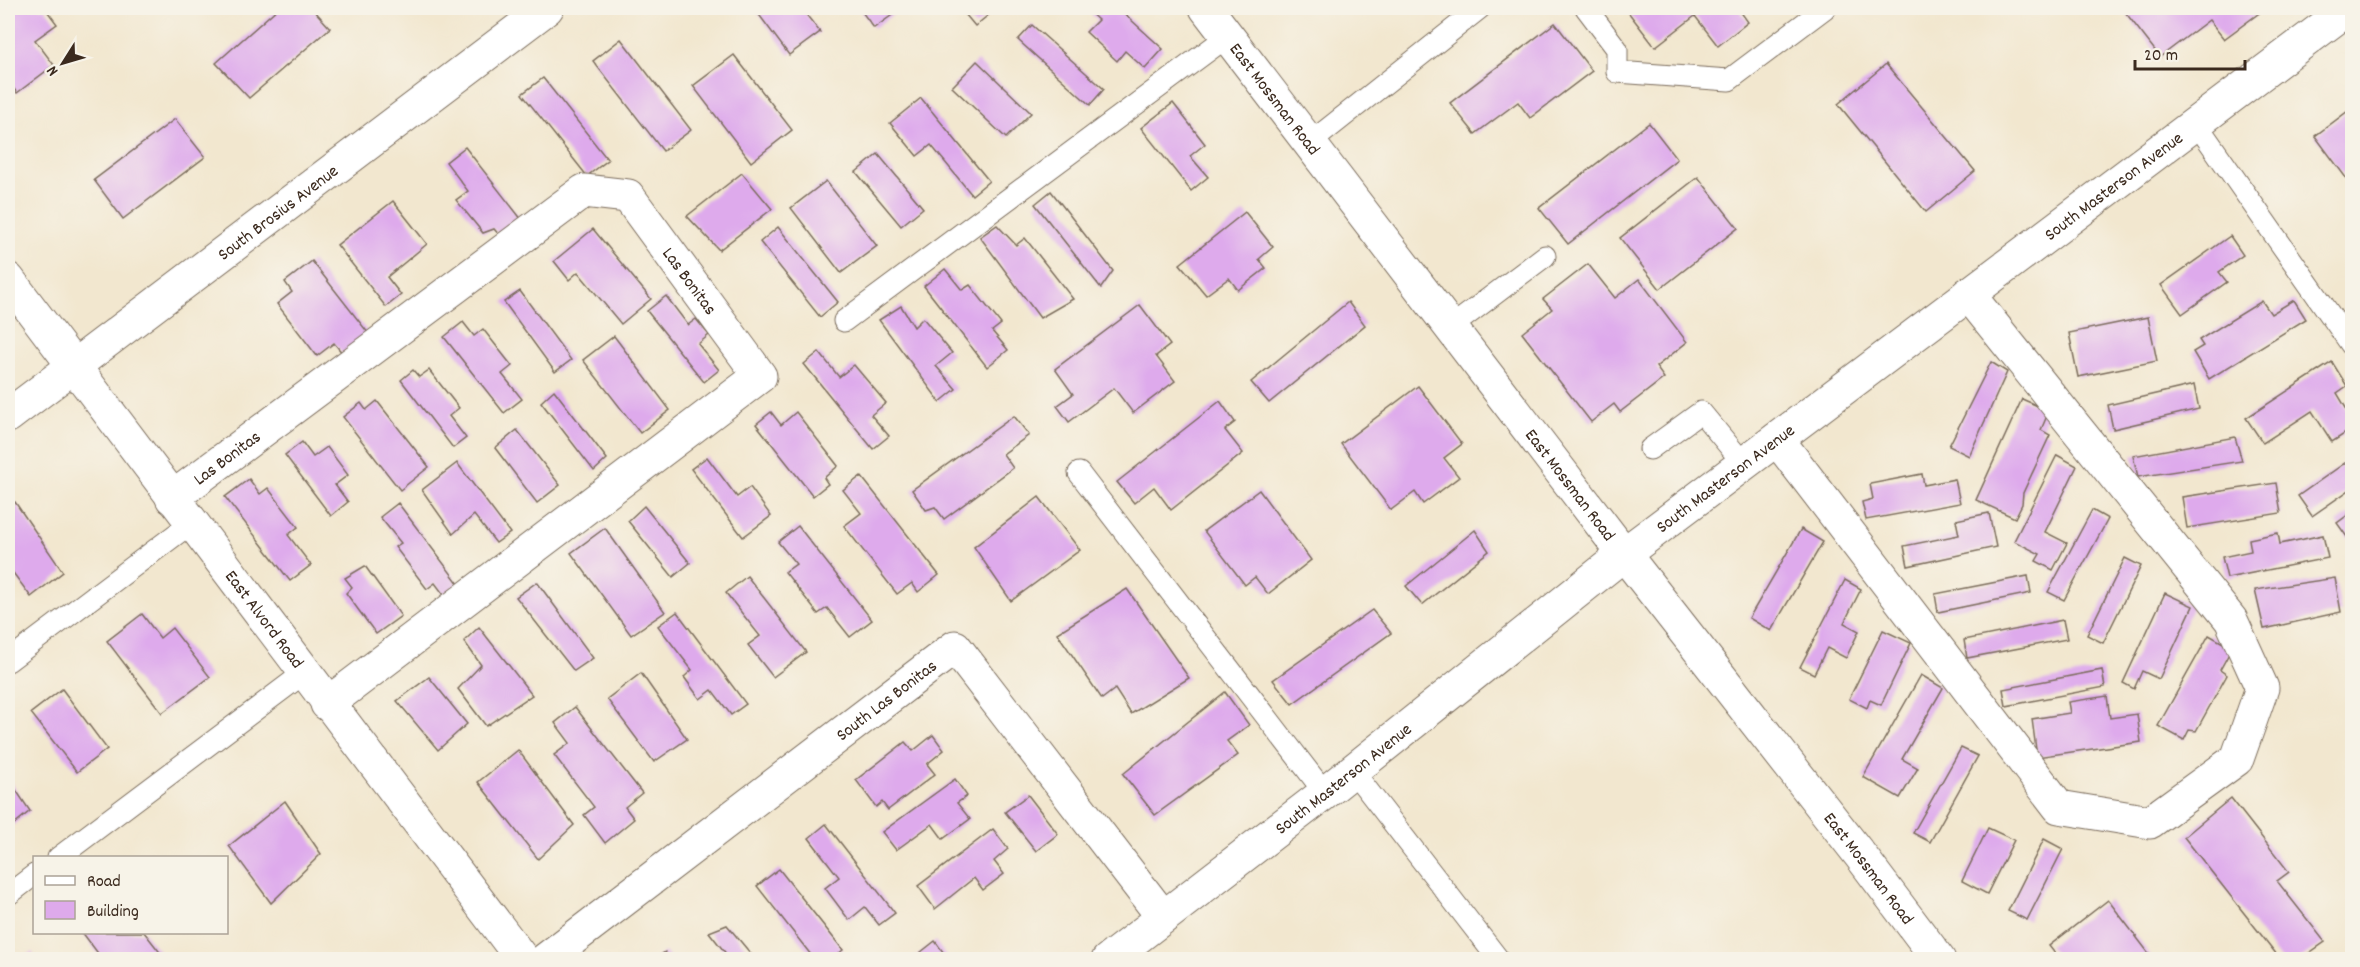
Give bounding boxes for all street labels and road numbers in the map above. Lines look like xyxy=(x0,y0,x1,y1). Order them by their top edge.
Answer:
street label: East Mossman Road xyxy=(1222,39,1324,162)
street label: South Masterson Avenue xyxy=(2040,127,2189,248)
street label: South Brosius Avenue xyxy=(213,160,345,268)
street label: Las Bonitas xyxy=(655,243,721,321)
street label: South Masterson Avenue xyxy=(1652,419,1801,540)
street label: East Mossman Road xyxy=(1518,424,1620,547)
street label: Las Bonitas xyxy=(189,426,267,493)
street label: East Alvord Road xyxy=(218,566,308,675)
street label: South Las Bonitas xyxy=(832,655,943,748)
street label: South Masterson Avenue xyxy=(1271,718,1418,842)
street label: East Mossman Road xyxy=(1816,808,1918,931)

